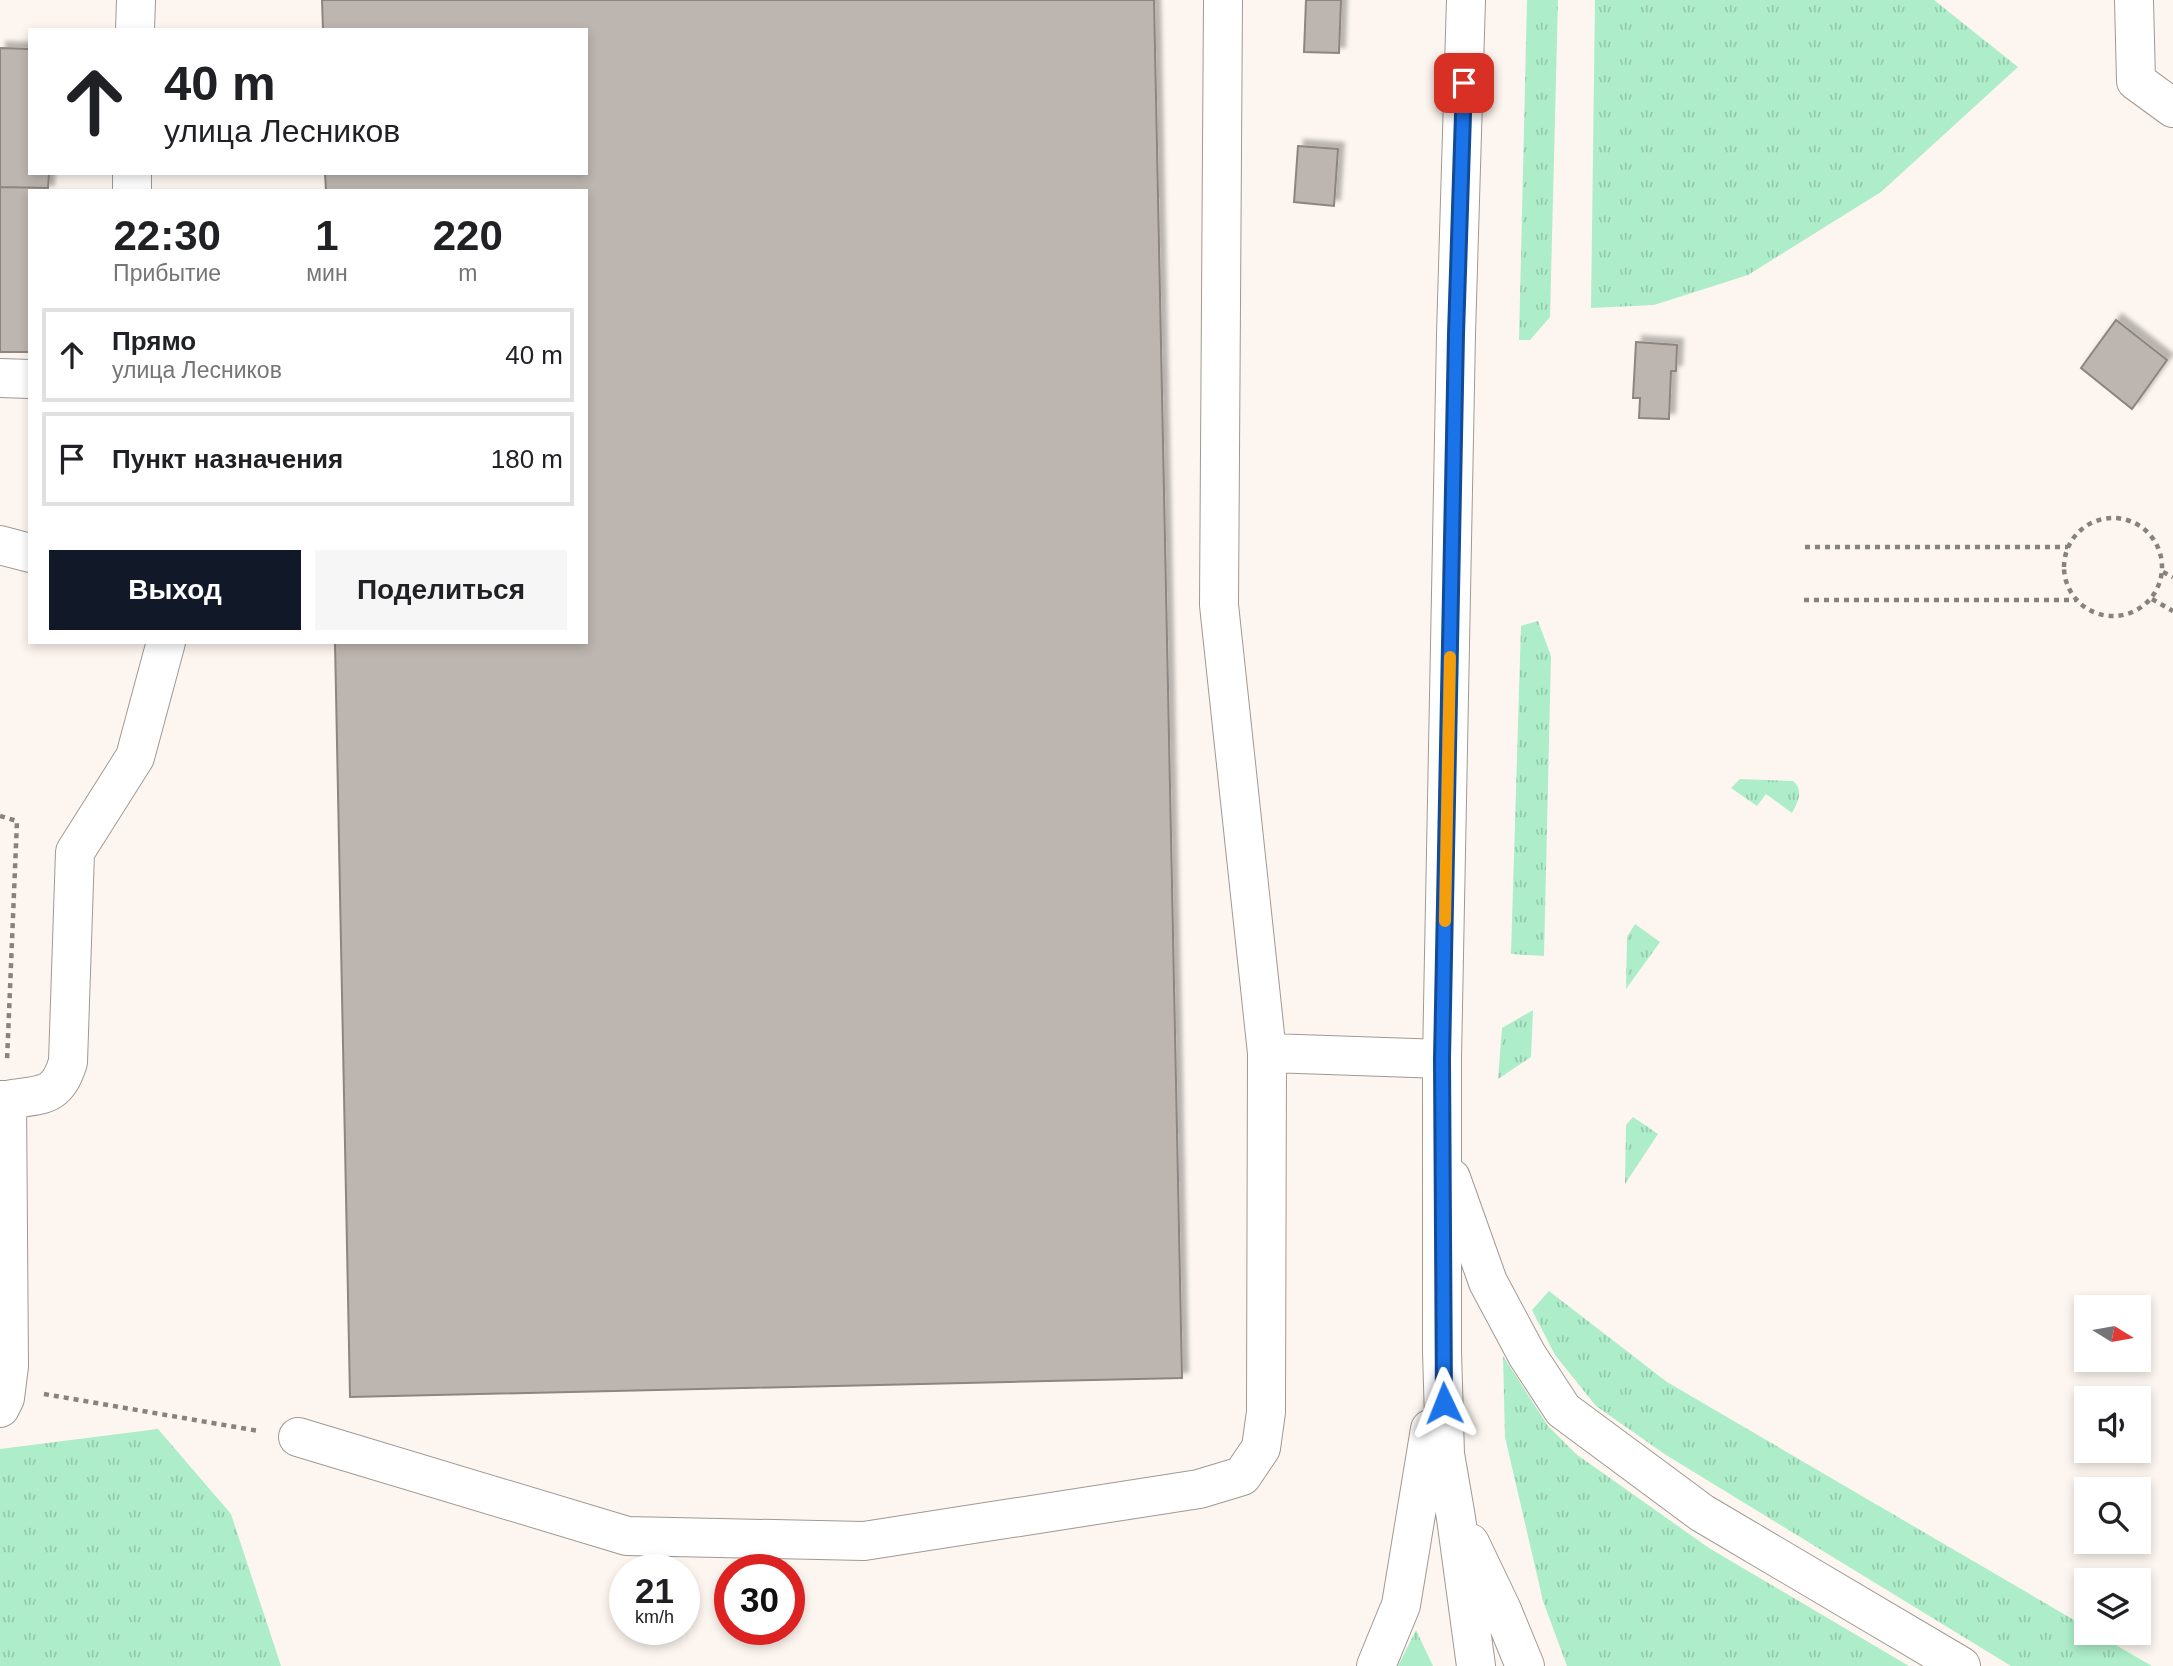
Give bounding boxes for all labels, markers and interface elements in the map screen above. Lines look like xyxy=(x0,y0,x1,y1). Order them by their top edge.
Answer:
pin xyxy=(1434,53,1494,113)
icon: ahead xyxy=(49,56,140,147)
text: 40 m xyxy=(164,56,276,110)
icon: arrive xyxy=(1445,64,1483,102)
text: улица Лесников xyxy=(164,113,400,149)
text: 22:30 xyxy=(113,212,221,259)
text: 1 xyxy=(315,212,339,259)
text: 220 xyxy=(433,212,503,259)
text: Прибытие xyxy=(113,260,221,286)
text: мин xyxy=(306,260,348,286)
text: m xyxy=(458,260,477,286)
text: Прямо xyxy=(112,326,196,356)
icon: ahead xyxy=(53,336,91,374)
text: 40 m xyxy=(505,340,563,370)
text: улица Лесников xyxy=(112,357,282,383)
icon: arrive xyxy=(53,440,91,478)
text: Пункт назначения xyxy=(112,444,343,474)
text: 180 m xyxy=(491,444,563,474)
button: Выход xyxy=(49,550,301,630)
button: Поделиться xyxy=(315,550,567,630)
north arrow xyxy=(2074,1295,2151,1372)
map controls xyxy=(2074,1295,2151,1645)
position arrow xyxy=(1407,1366,1481,1440)
button: sound xyxy=(2074,1386,2151,1463)
button: search xyxy=(2074,1477,2151,1554)
speed limit sign: 30 xyxy=(714,1554,805,1645)
button: layers xyxy=(2074,1568,2151,1645)
text: 21 xyxy=(635,1571,674,1610)
text: km/h xyxy=(635,1607,674,1627)

